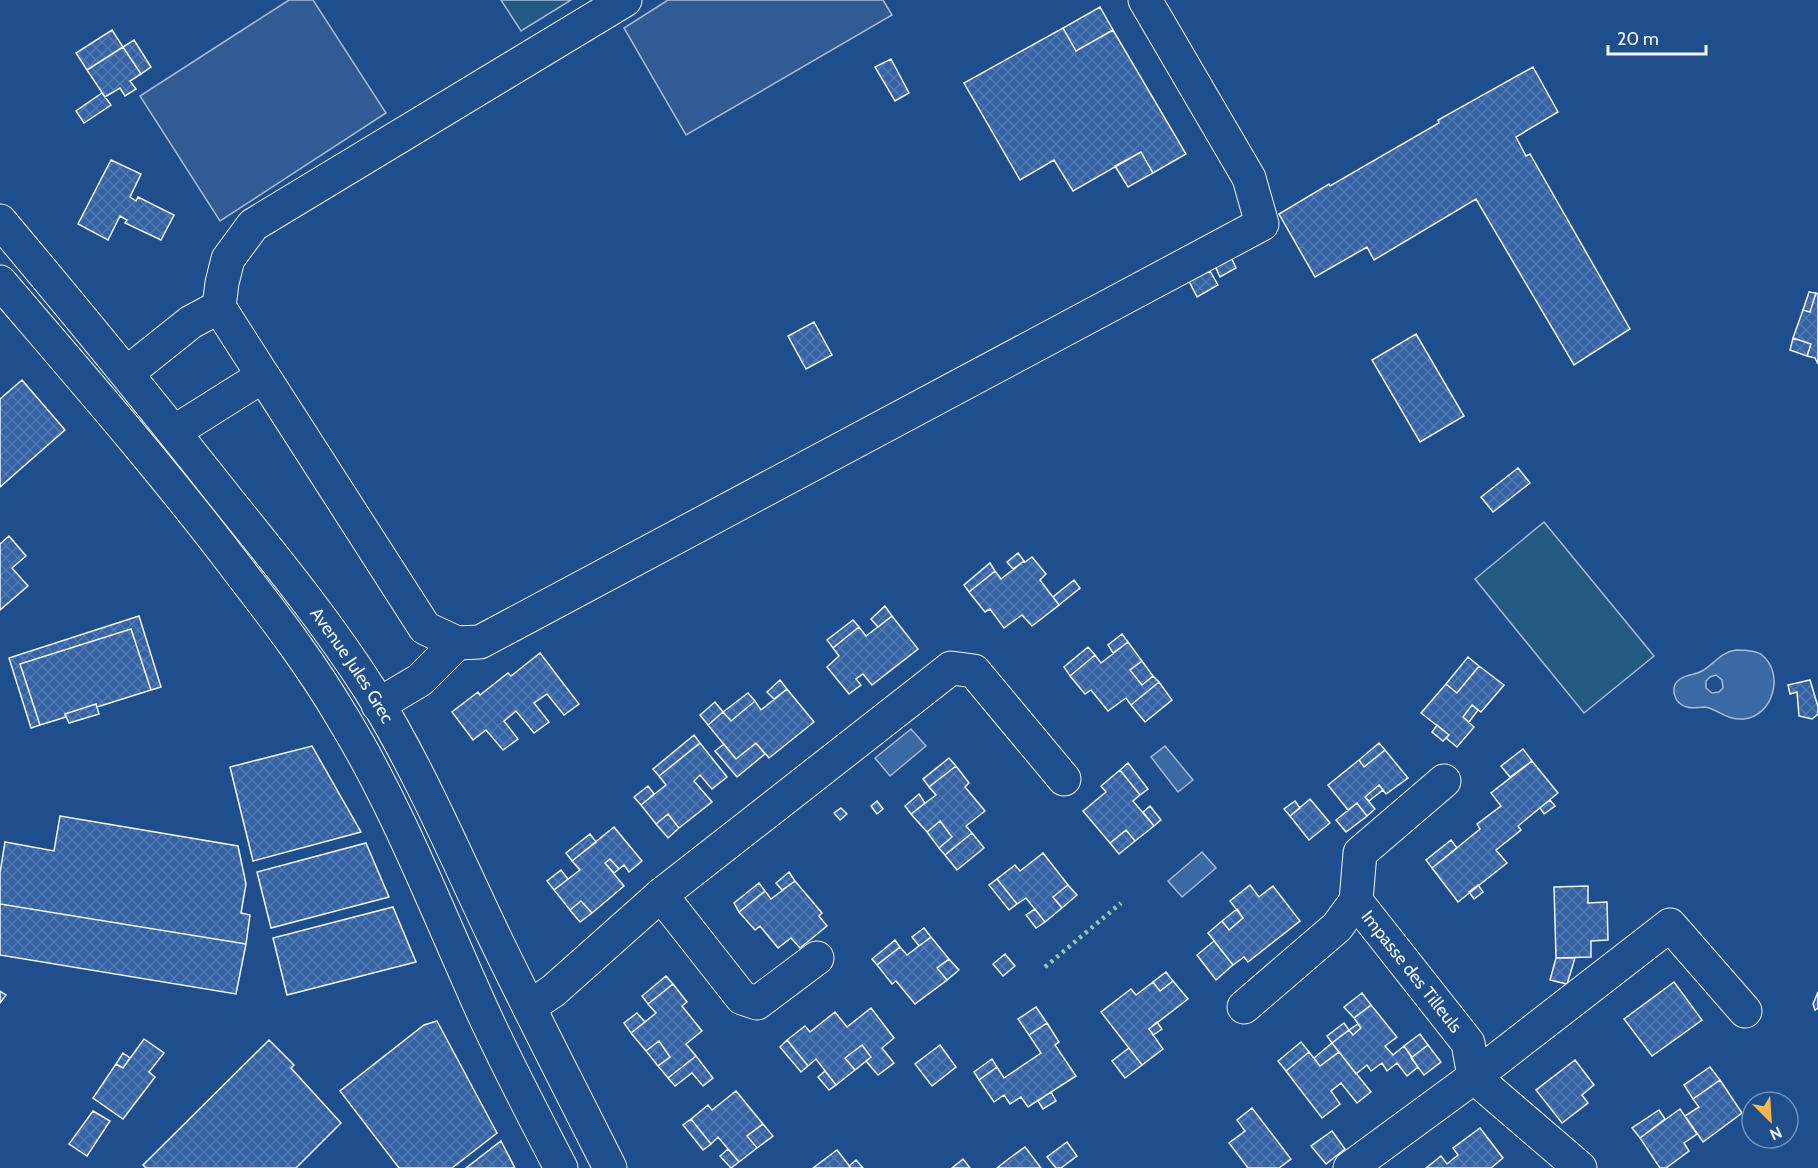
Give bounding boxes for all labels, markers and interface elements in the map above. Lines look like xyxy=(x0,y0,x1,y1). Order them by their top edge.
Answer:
scale bar xyxy=(1608,18,1706,56)
text: 20 m xyxy=(1617,28,1659,50)
street label: Avenue Jules Grec xyxy=(305,603,398,727)
street label: Impasse des Tilleuls xyxy=(1357,906,1467,1037)
north arrow xyxy=(1740,1090,1800,1150)
text: N xyxy=(1767,1122,1785,1144)

